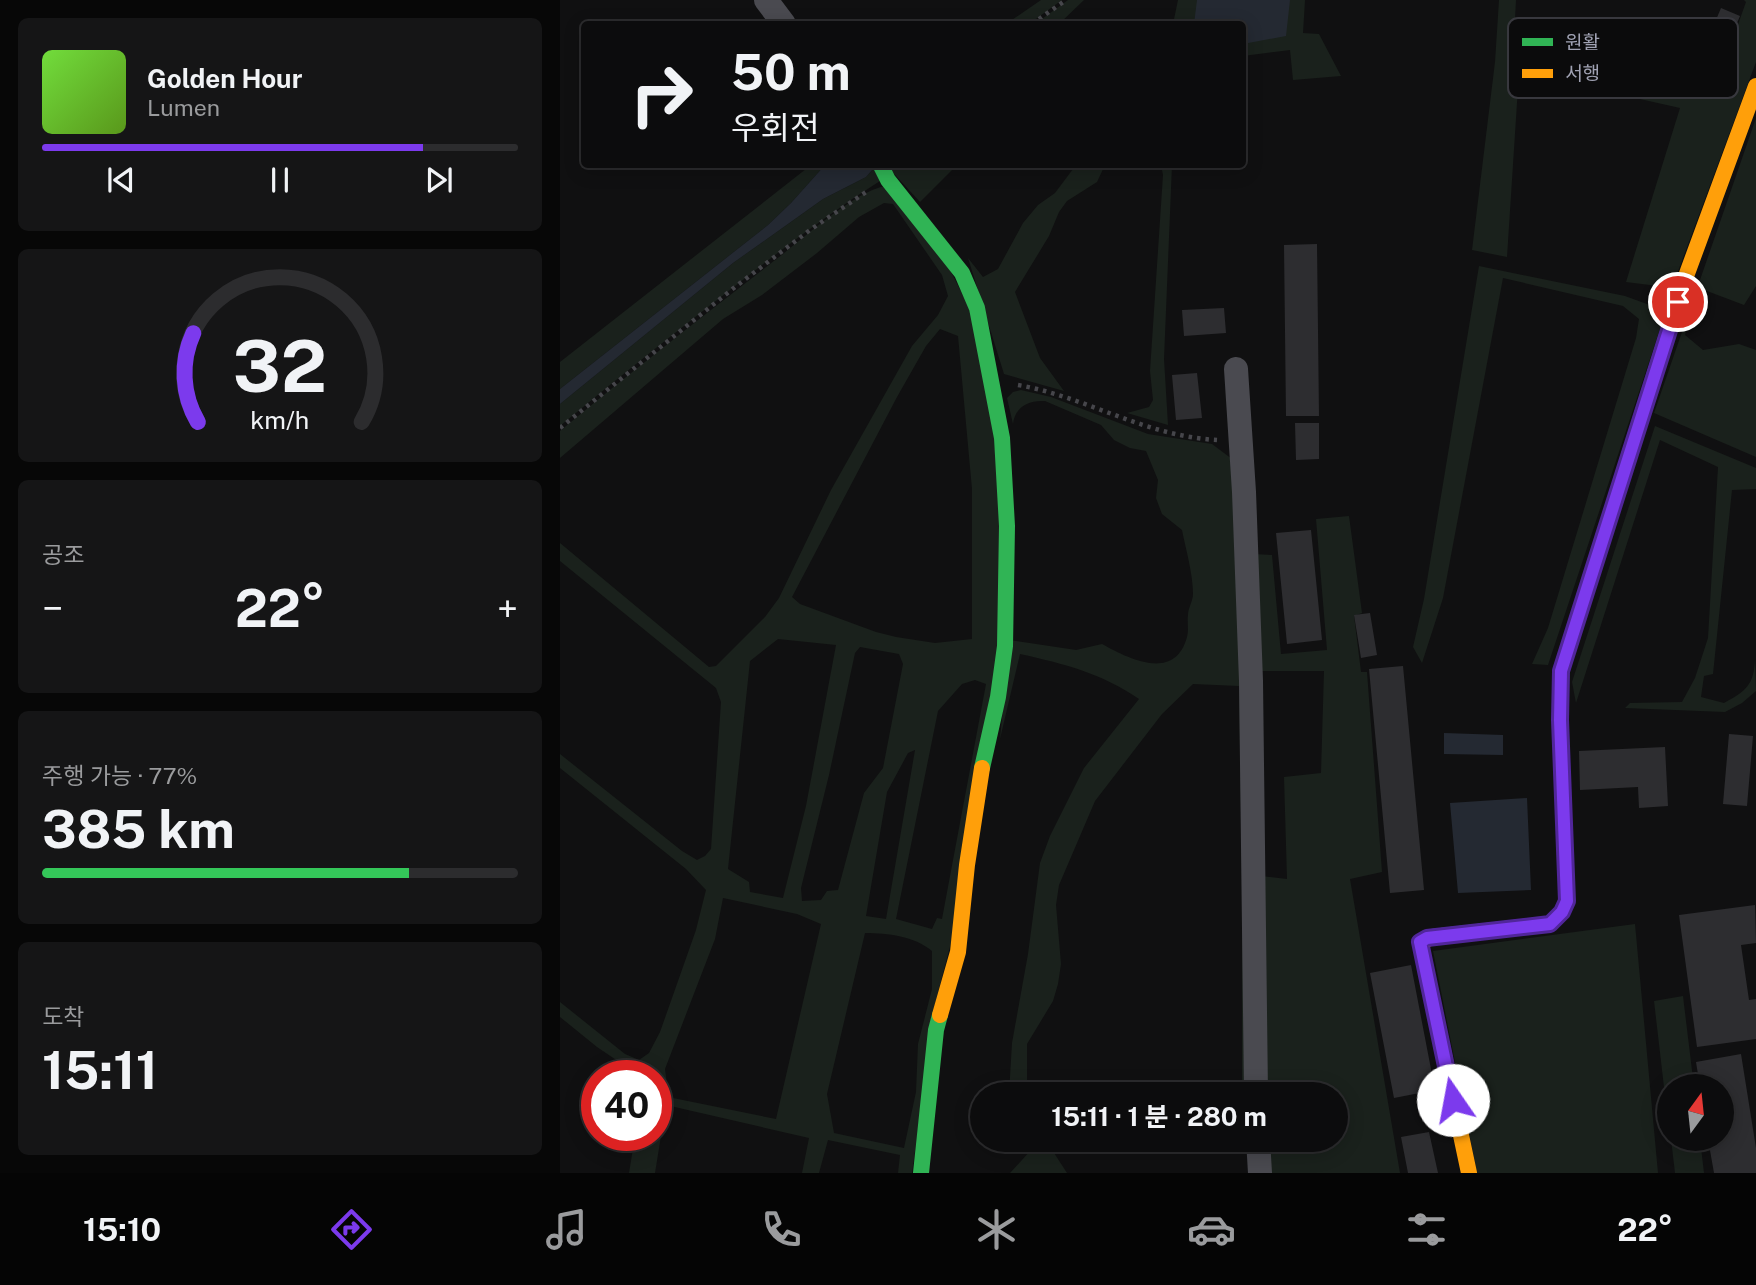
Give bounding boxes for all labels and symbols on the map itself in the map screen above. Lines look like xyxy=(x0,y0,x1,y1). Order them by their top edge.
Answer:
legend xyxy=(1508,18,1738,98)
text: 원활 xyxy=(1565,31,1600,53)
text: 서행 xyxy=(1565,62,1600,84)
pin xyxy=(1648,272,1708,332)
speed limit sign: 40 xyxy=(581,1060,672,1151)
position arrow xyxy=(1416,1063,1490,1137)
north arrow xyxy=(1657,1074,1734,1152)

